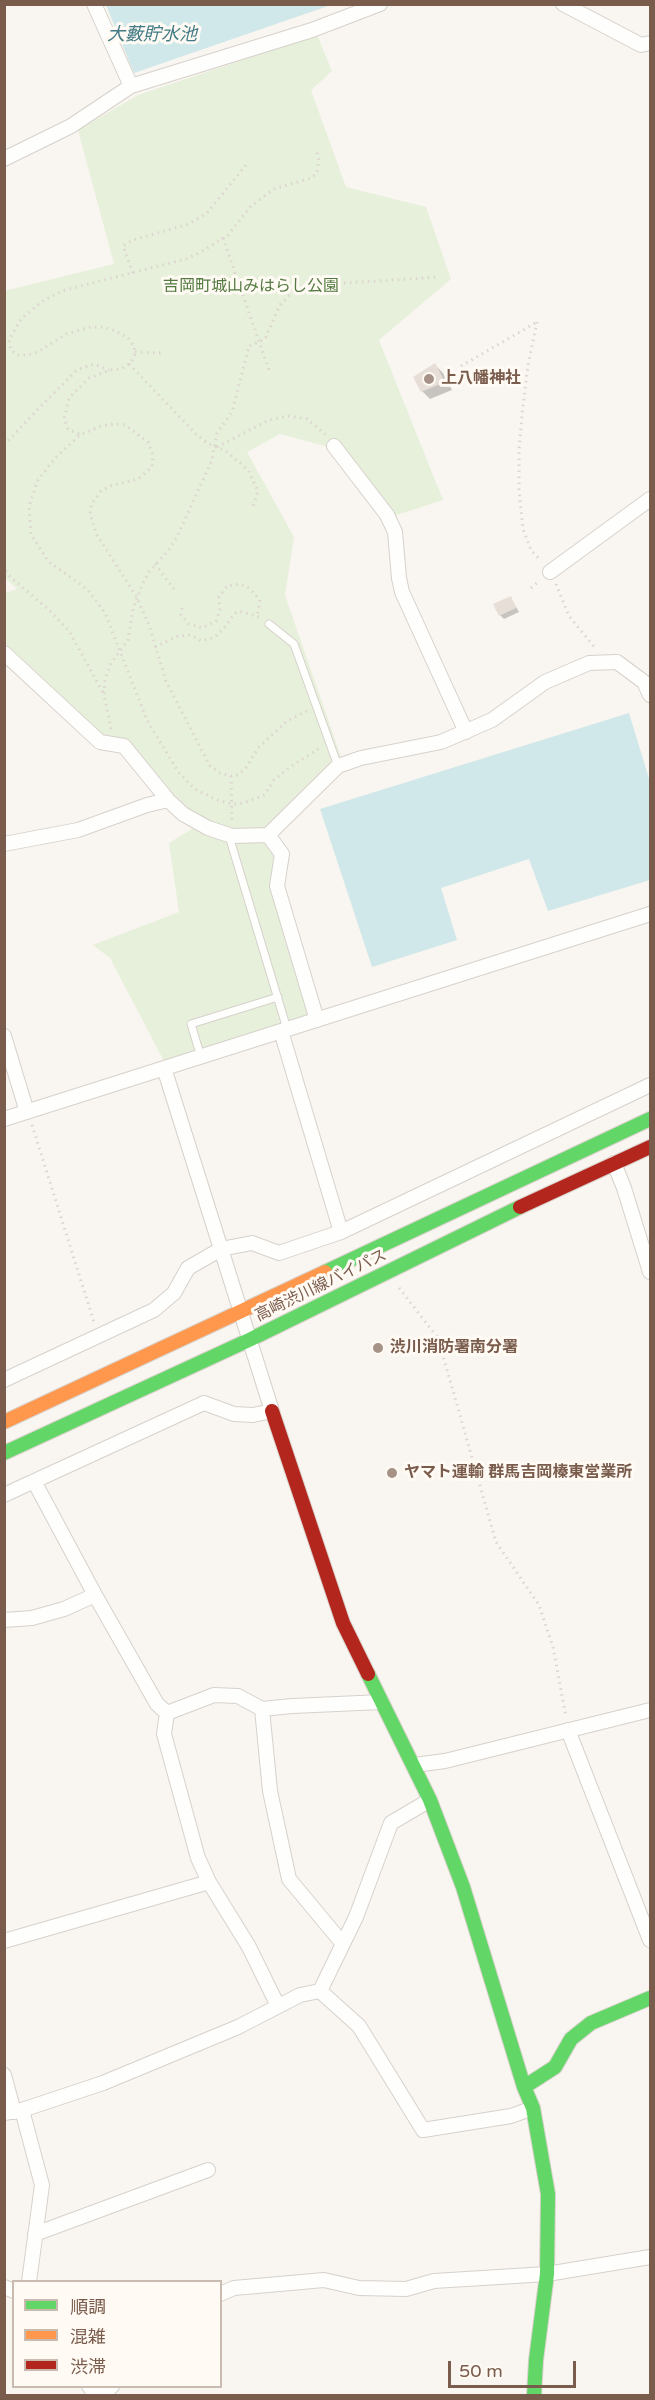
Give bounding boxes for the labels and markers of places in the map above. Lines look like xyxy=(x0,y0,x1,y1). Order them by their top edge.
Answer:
place label: 上八幡神社 xyxy=(441,369,521,389)
marker: 上八幡神社 xyxy=(422,372,436,386)
place label: 渋川消防署南分署 xyxy=(390,1338,518,1358)
marker: 渋川消防署南分署 xyxy=(371,1341,385,1355)
place label: ヤマト運輸 群馬吉岡榛東営業所 xyxy=(404,1463,632,1483)
marker: ヤマト運輸 群馬吉岡榛東営業所 xyxy=(385,1466,399,1480)

